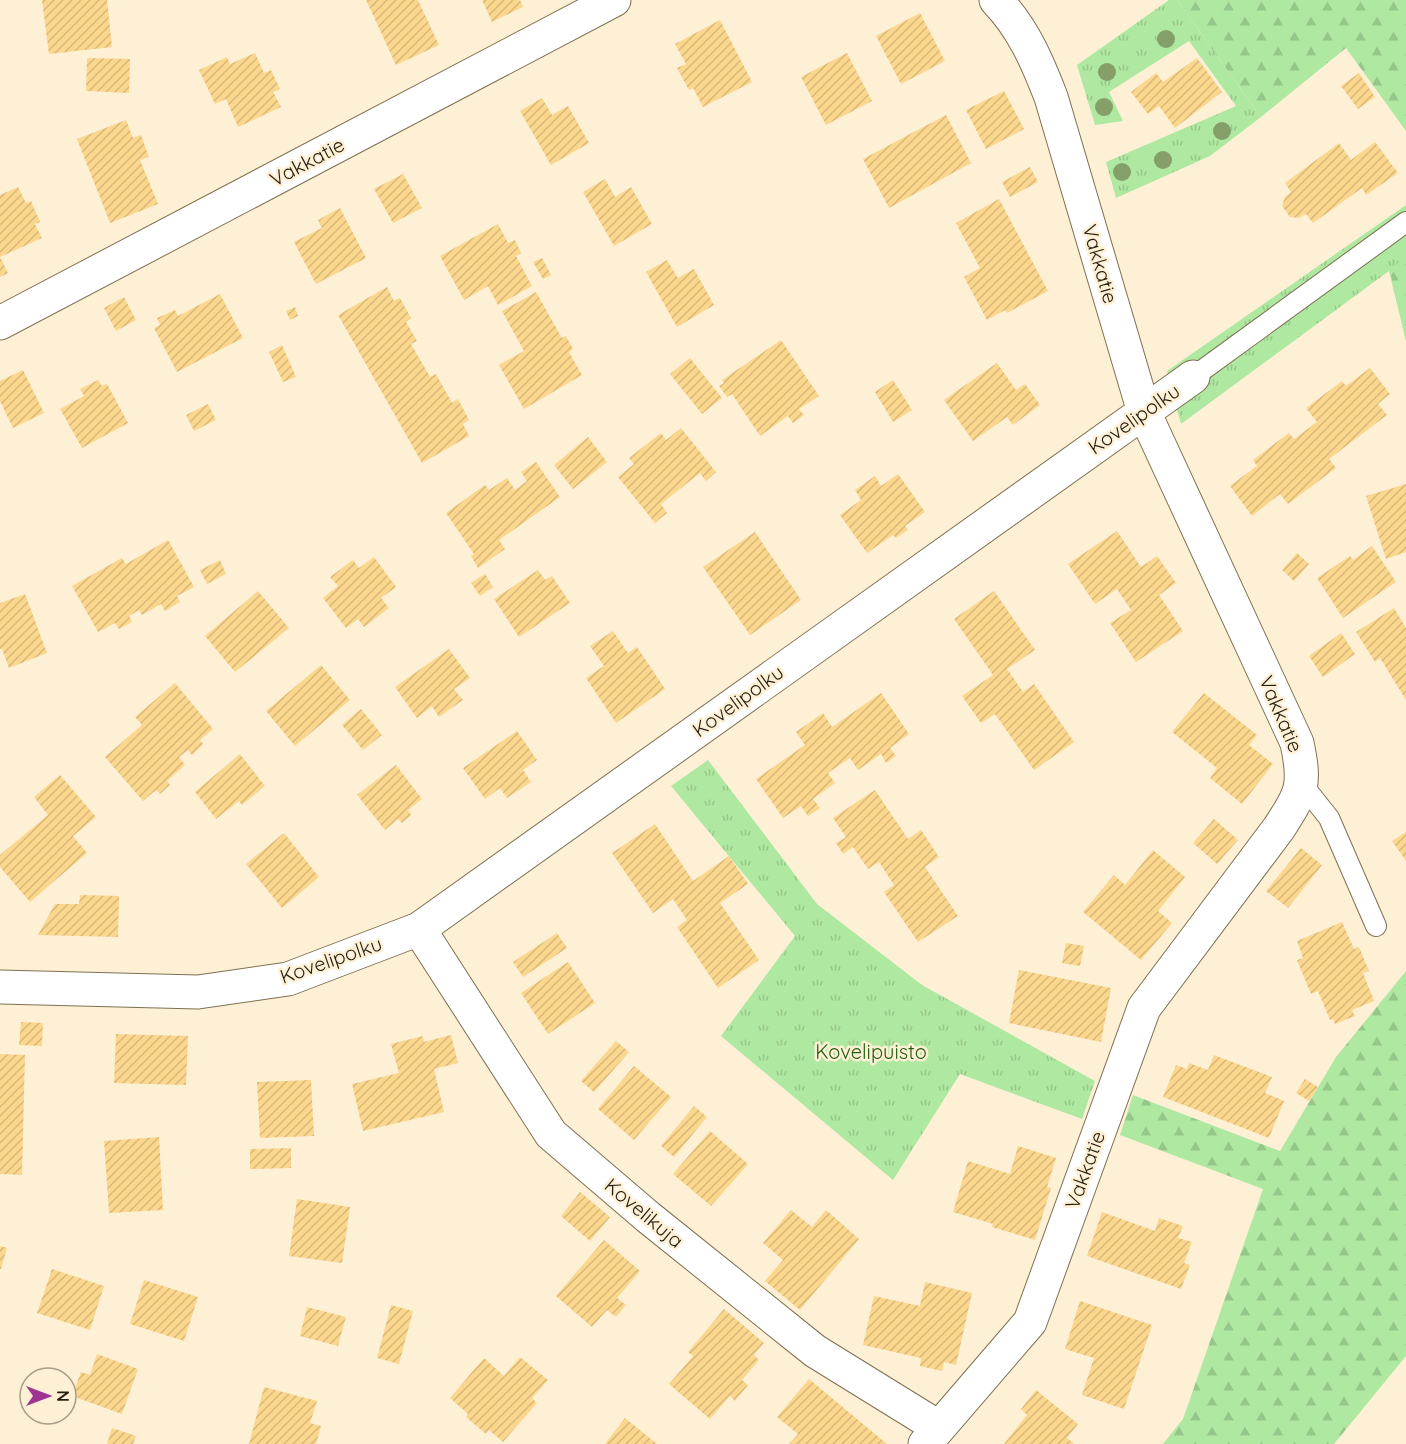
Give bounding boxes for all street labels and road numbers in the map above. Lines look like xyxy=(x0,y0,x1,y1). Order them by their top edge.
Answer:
street label: Vakkatie xyxy=(265,132,348,192)
street label: Vakkatie xyxy=(1077,222,1124,306)
street label: Kovelipolku xyxy=(1083,378,1185,459)
street label: Kovelipolku xyxy=(687,659,788,742)
street label: Vakkatie xyxy=(1254,672,1309,756)
street label: Kovelipolku xyxy=(276,930,385,989)
street label: Vakkatie xyxy=(1059,1128,1110,1212)
street label: Kovelikuja xyxy=(600,1172,689,1253)

